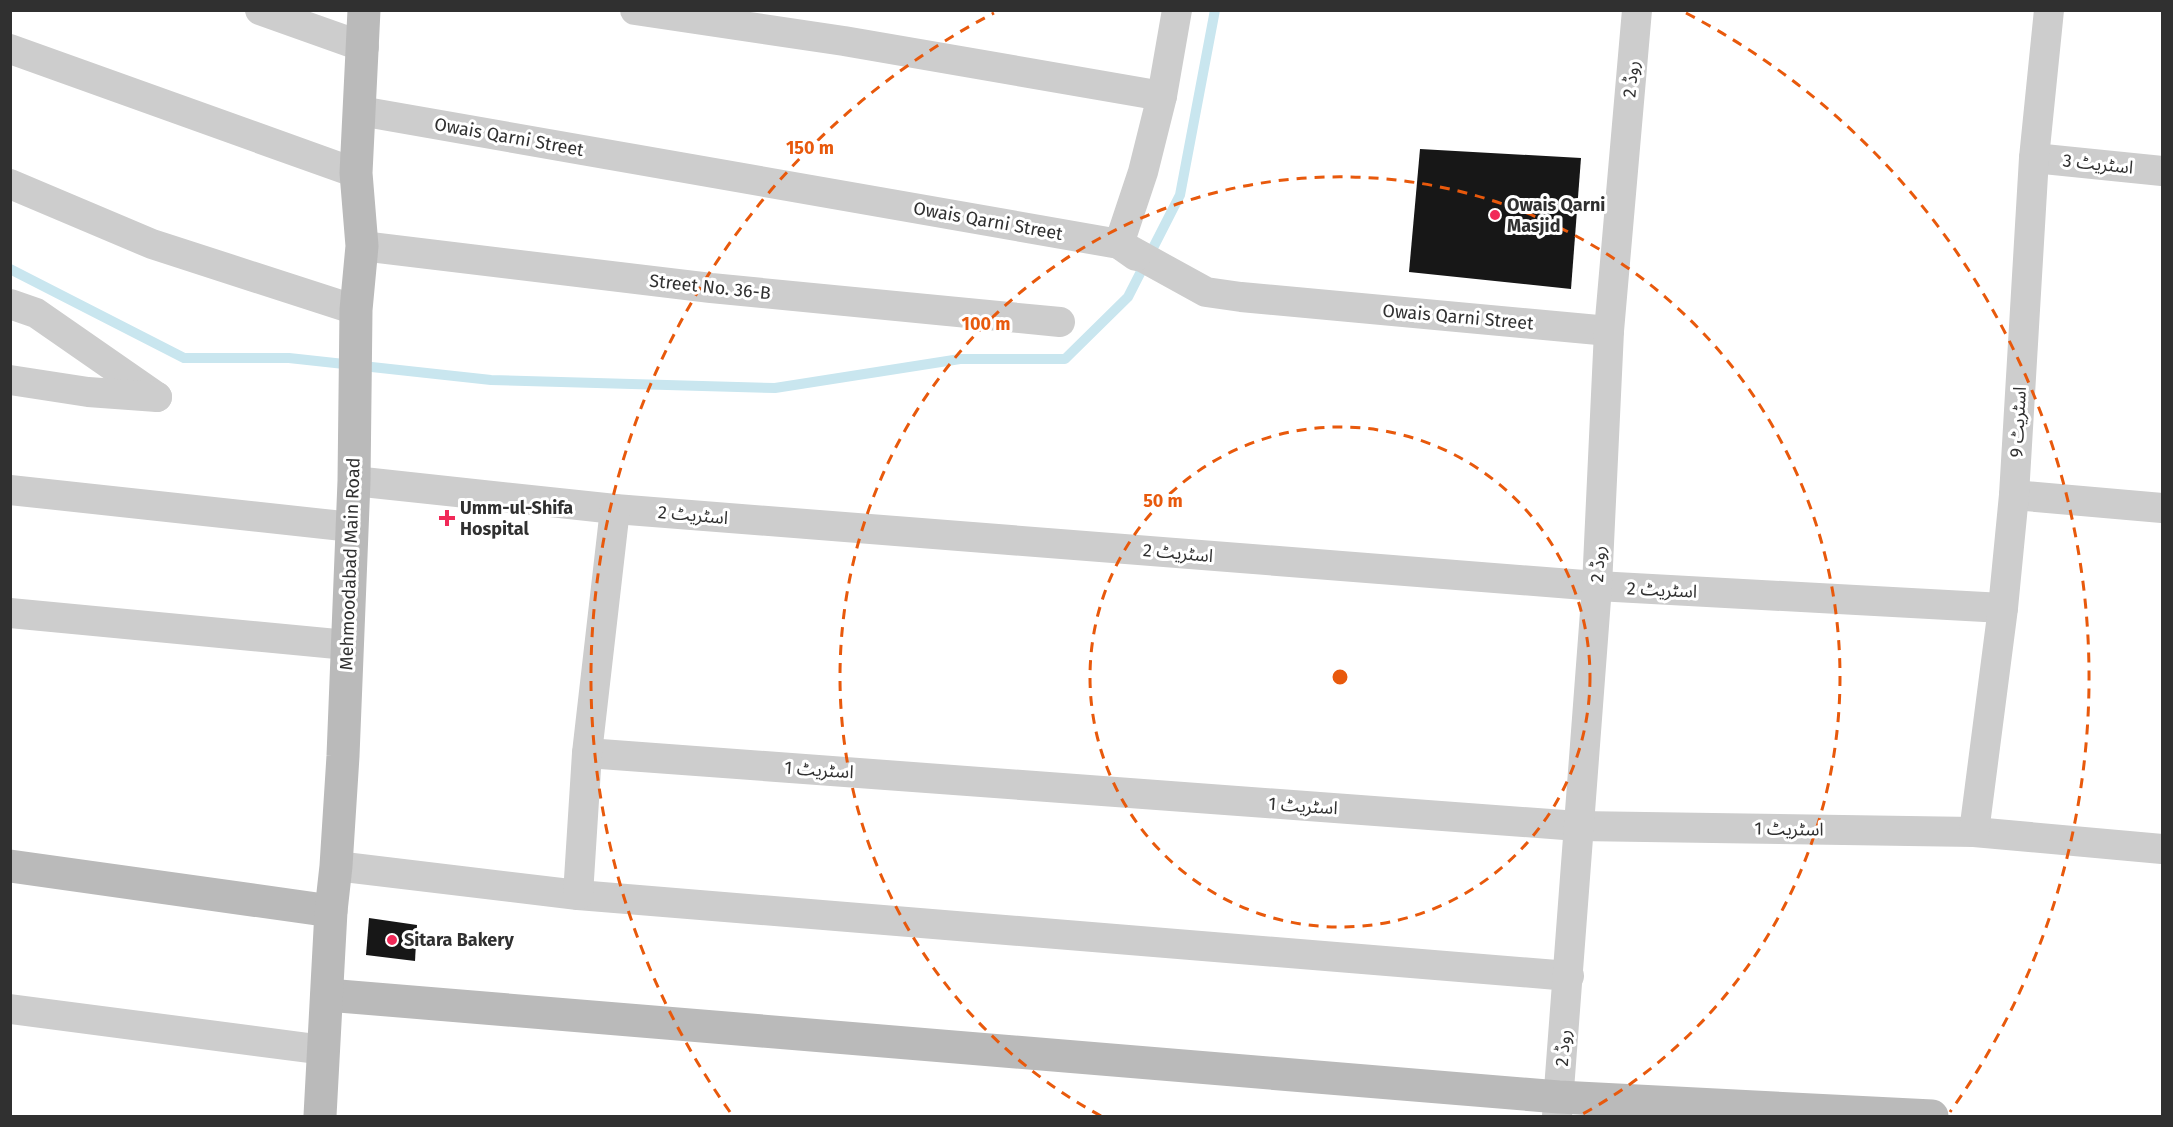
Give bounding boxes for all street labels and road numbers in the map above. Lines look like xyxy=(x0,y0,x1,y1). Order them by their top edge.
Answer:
street label: روڈ 2 xyxy=(1618,60,1644,98)
street label: Owais Qarni Street xyxy=(433,113,586,161)
street label: اسٹریٹ 3 xyxy=(2062,149,2134,179)
street label: Owais Qarni Street xyxy=(912,197,1065,245)
street label: Street No. 36-B xyxy=(648,270,772,304)
street label: Owais Qarni Street xyxy=(1382,299,1535,335)
street label: اسٹریٹ 9 xyxy=(2005,386,2031,458)
street label: Mehmoodabad Main Road xyxy=(335,457,365,671)
street label: اسٹریٹ 2 xyxy=(657,501,729,529)
street label: اسٹریٹ 2 xyxy=(1142,539,1214,567)
street label: روڈ 2 xyxy=(1586,545,1610,583)
street label: اسٹریٹ 2 xyxy=(1626,577,1698,603)
street label: اسٹریٹ 1 xyxy=(784,757,854,783)
street label: اسٹریٹ 1 xyxy=(1268,793,1338,819)
street label: اسٹریٹ 1 xyxy=(1754,817,1824,841)
street label: روڈ 2 xyxy=(1551,1029,1575,1067)

